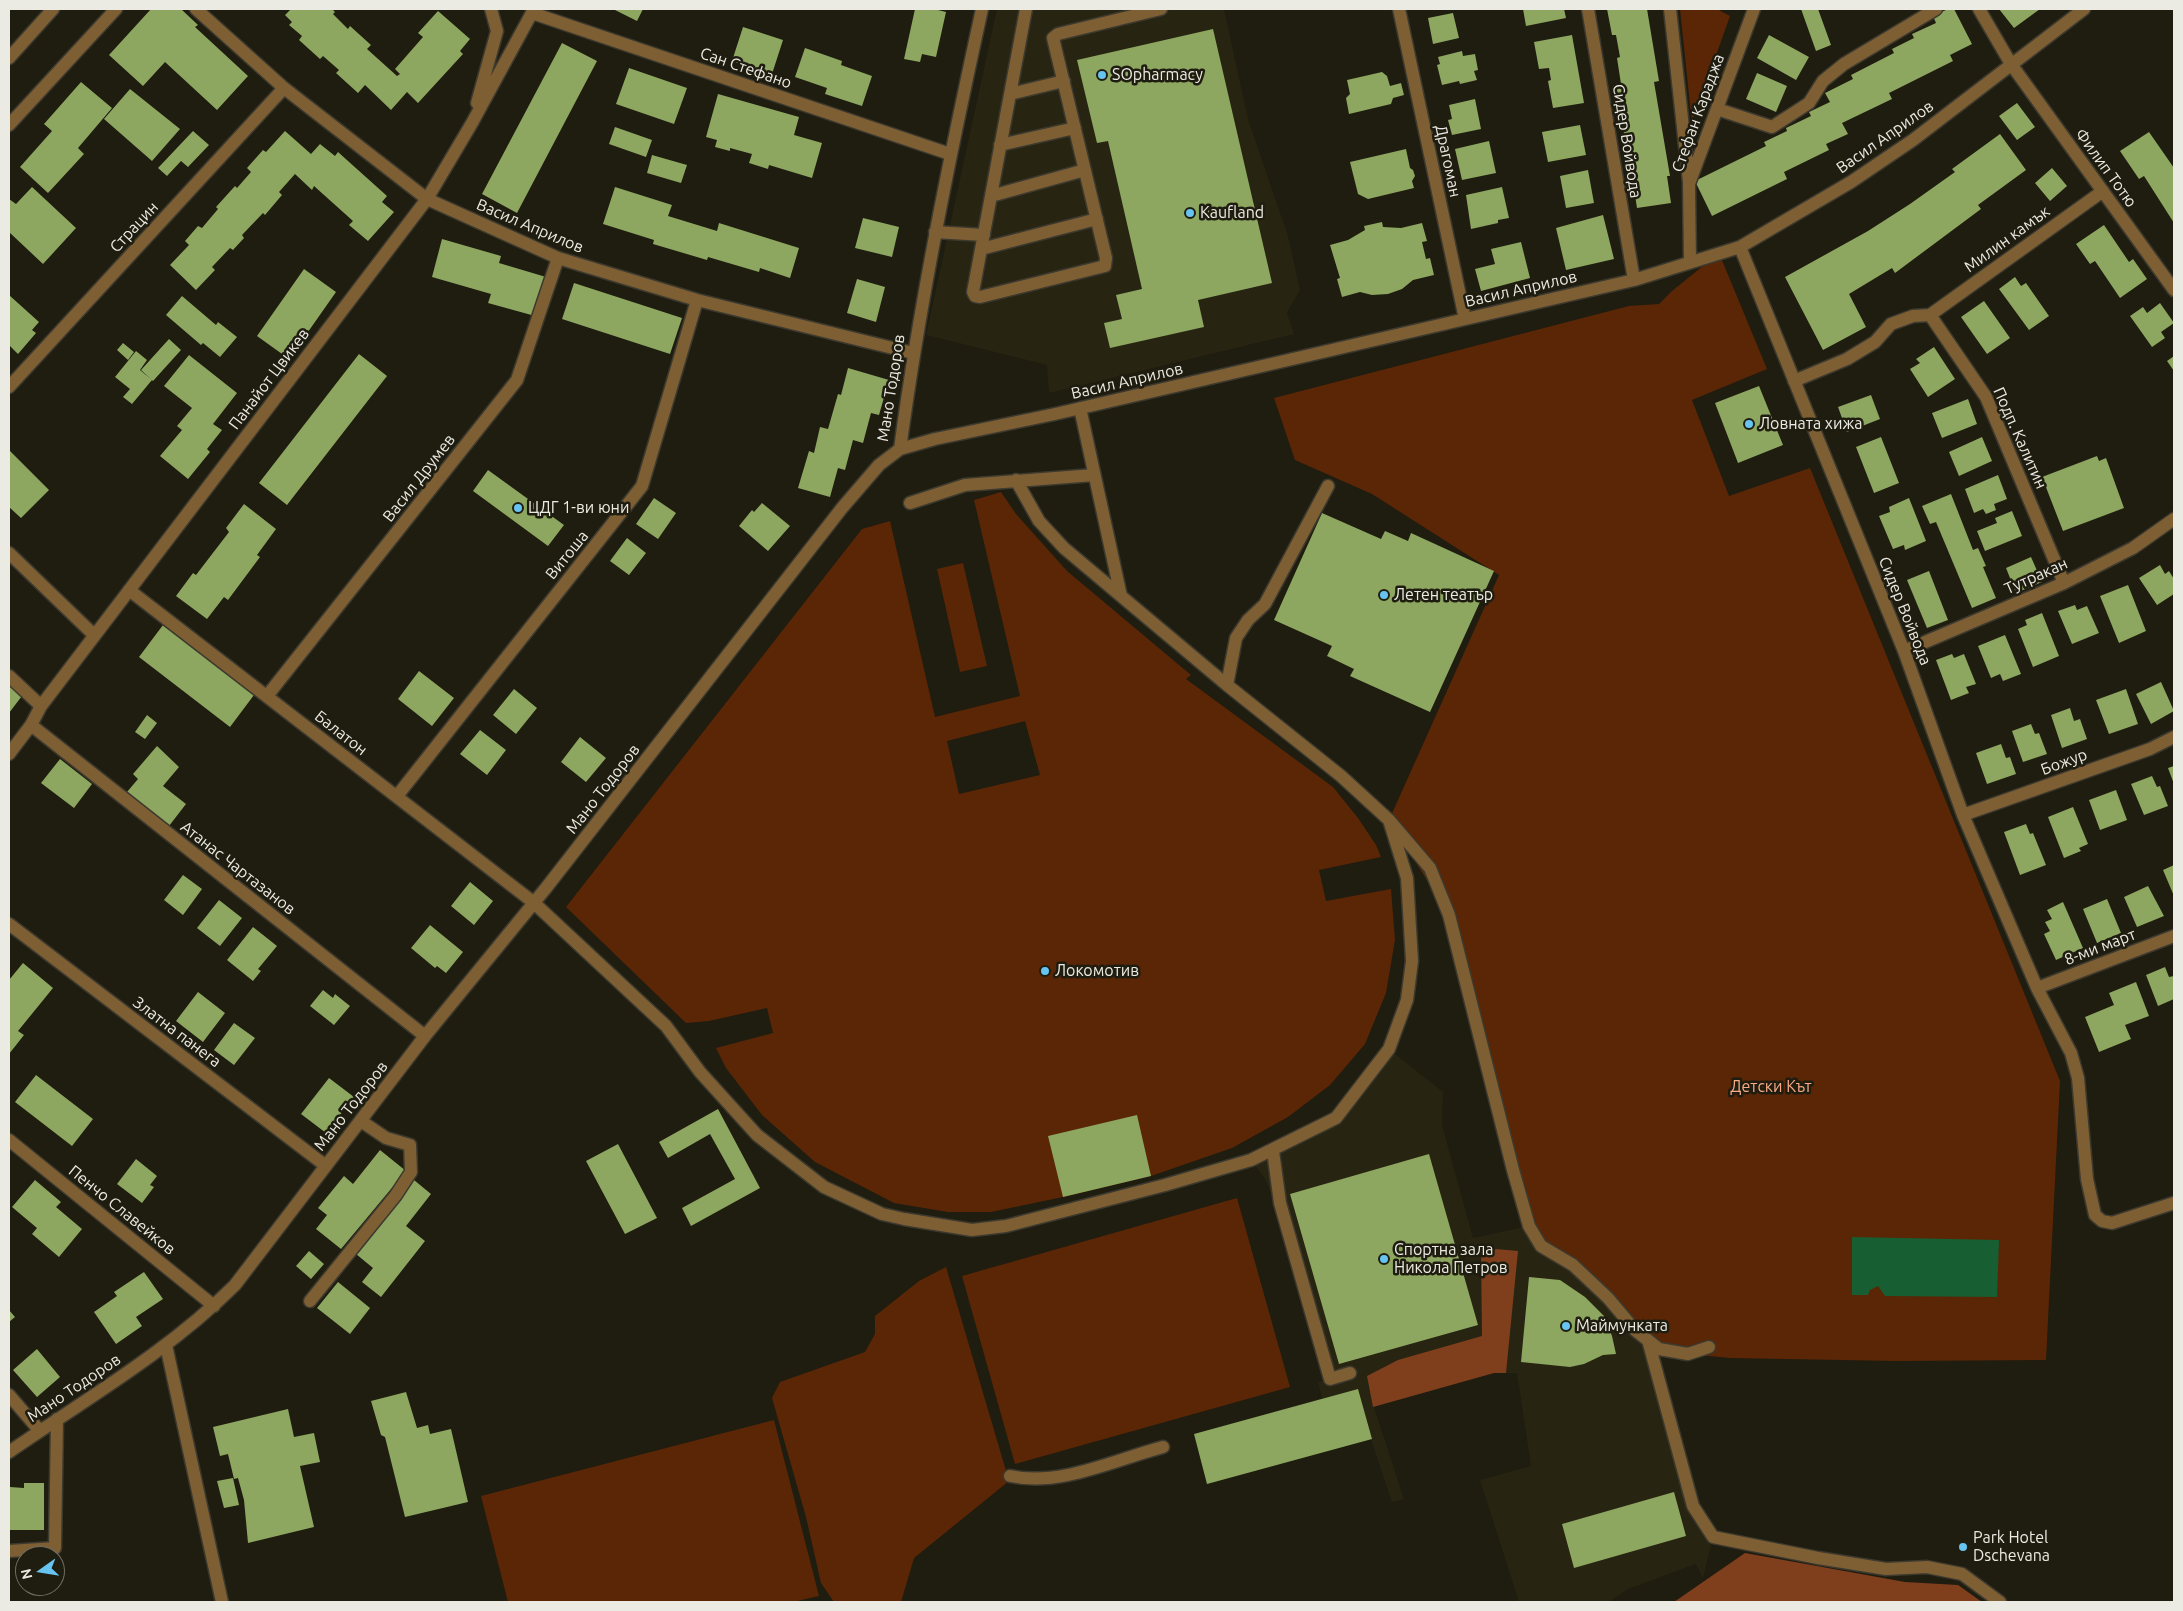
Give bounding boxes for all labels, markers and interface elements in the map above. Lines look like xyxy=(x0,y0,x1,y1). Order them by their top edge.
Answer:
street label: Сан Стефано xyxy=(698,43,794,93)
street label: Стефан Караджа xyxy=(1668,51,1728,175)
place label: SOpharmacy xyxy=(1112,65,1203,85)
marker: SOpharmacy xyxy=(1096,69,1108,81)
street label: Сидер Войвода xyxy=(1609,83,1645,199)
street label: Васил Априлов xyxy=(1833,96,1937,178)
street label: Драгоман xyxy=(1431,123,1465,199)
street label: Филип Тотю xyxy=(2071,125,2141,211)
street label: Васил Априлов xyxy=(474,195,586,257)
street label: Страцин xyxy=(106,198,162,256)
street label: Милин камък xyxy=(1961,202,2053,276)
place label: Kaufland xyxy=(1200,203,1264,223)
marker: Kaufland xyxy=(1184,207,1196,219)
street label: Васил Априлов xyxy=(1463,267,1579,311)
street label: Панайот Цвикев xyxy=(225,325,313,433)
street label: Мано Тодоров xyxy=(873,333,909,443)
street label: Васил Априлов xyxy=(1069,359,1185,403)
street label: Подп. Калитин xyxy=(1989,384,2051,492)
place label: Ловната хижа xyxy=(1759,414,1862,434)
marker: Ловната хижа xyxy=(1743,418,1755,430)
street label: Васил Друмев xyxy=(379,430,459,526)
place label: ЦДГ 1-ви юни xyxy=(528,498,629,518)
marker: ЦДГ 1-ви юни xyxy=(512,502,524,514)
street label: Витоша xyxy=(542,527,592,583)
street label: Сидер Войвода xyxy=(1875,554,1935,668)
street label: Тутракан xyxy=(2001,554,2071,598)
place label: Летен театър xyxy=(1394,585,1493,605)
marker: Летен театър xyxy=(1378,589,1390,601)
street label: Балатон xyxy=(311,707,371,759)
street label: Мано Тодоров xyxy=(562,740,644,838)
street label: Божур xyxy=(2038,745,2090,779)
street label: Атанас Чартазанов xyxy=(177,817,299,919)
street label: 8-ми март xyxy=(2062,925,2138,969)
place label: Локомотив xyxy=(1055,961,1139,981)
marker: Локомотив xyxy=(1039,965,1051,977)
street label: Златна панега xyxy=(129,993,225,1071)
street label: Мано Тодоров xyxy=(310,1057,392,1155)
park label: Детски Кът xyxy=(1730,1077,1812,1097)
street label: Пенчо Славейков xyxy=(65,1161,179,1259)
place label: Спортна зала Никола Петров xyxy=(1394,1240,1508,1278)
marker: Спортна зала Никола Петров xyxy=(1378,1253,1390,1265)
place label: Маймунката xyxy=(1576,1316,1668,1336)
marker: Маймунката xyxy=(1560,1320,1572,1332)
street label: Мано Тодоров xyxy=(24,1350,124,1426)
place label: Park Hotel Dschevana xyxy=(1973,1528,2050,1566)
marker: Park Hotel Dschevana xyxy=(1957,1541,1969,1553)
north arrow xyxy=(15,1546,65,1596)
text: N xyxy=(17,1567,35,1581)

